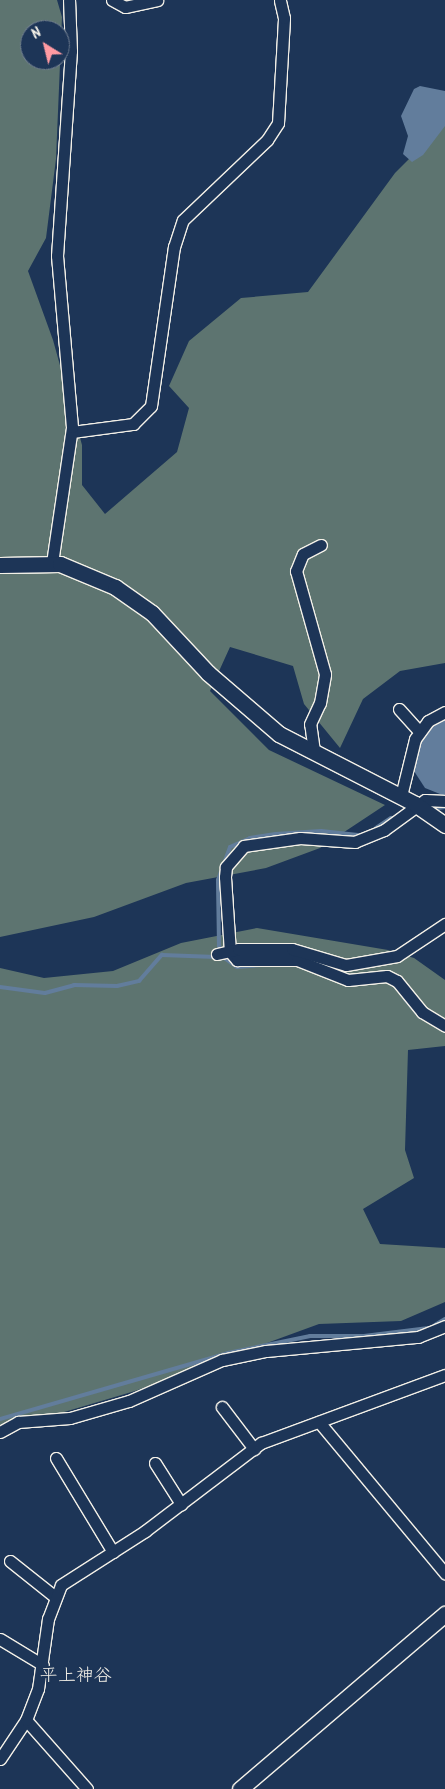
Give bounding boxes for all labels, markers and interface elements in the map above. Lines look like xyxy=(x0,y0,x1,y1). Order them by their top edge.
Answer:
north arrow xyxy=(20,20,70,70)
text: N xyxy=(27,22,47,45)
district label: 平上神谷 xyxy=(40,1666,112,1688)

